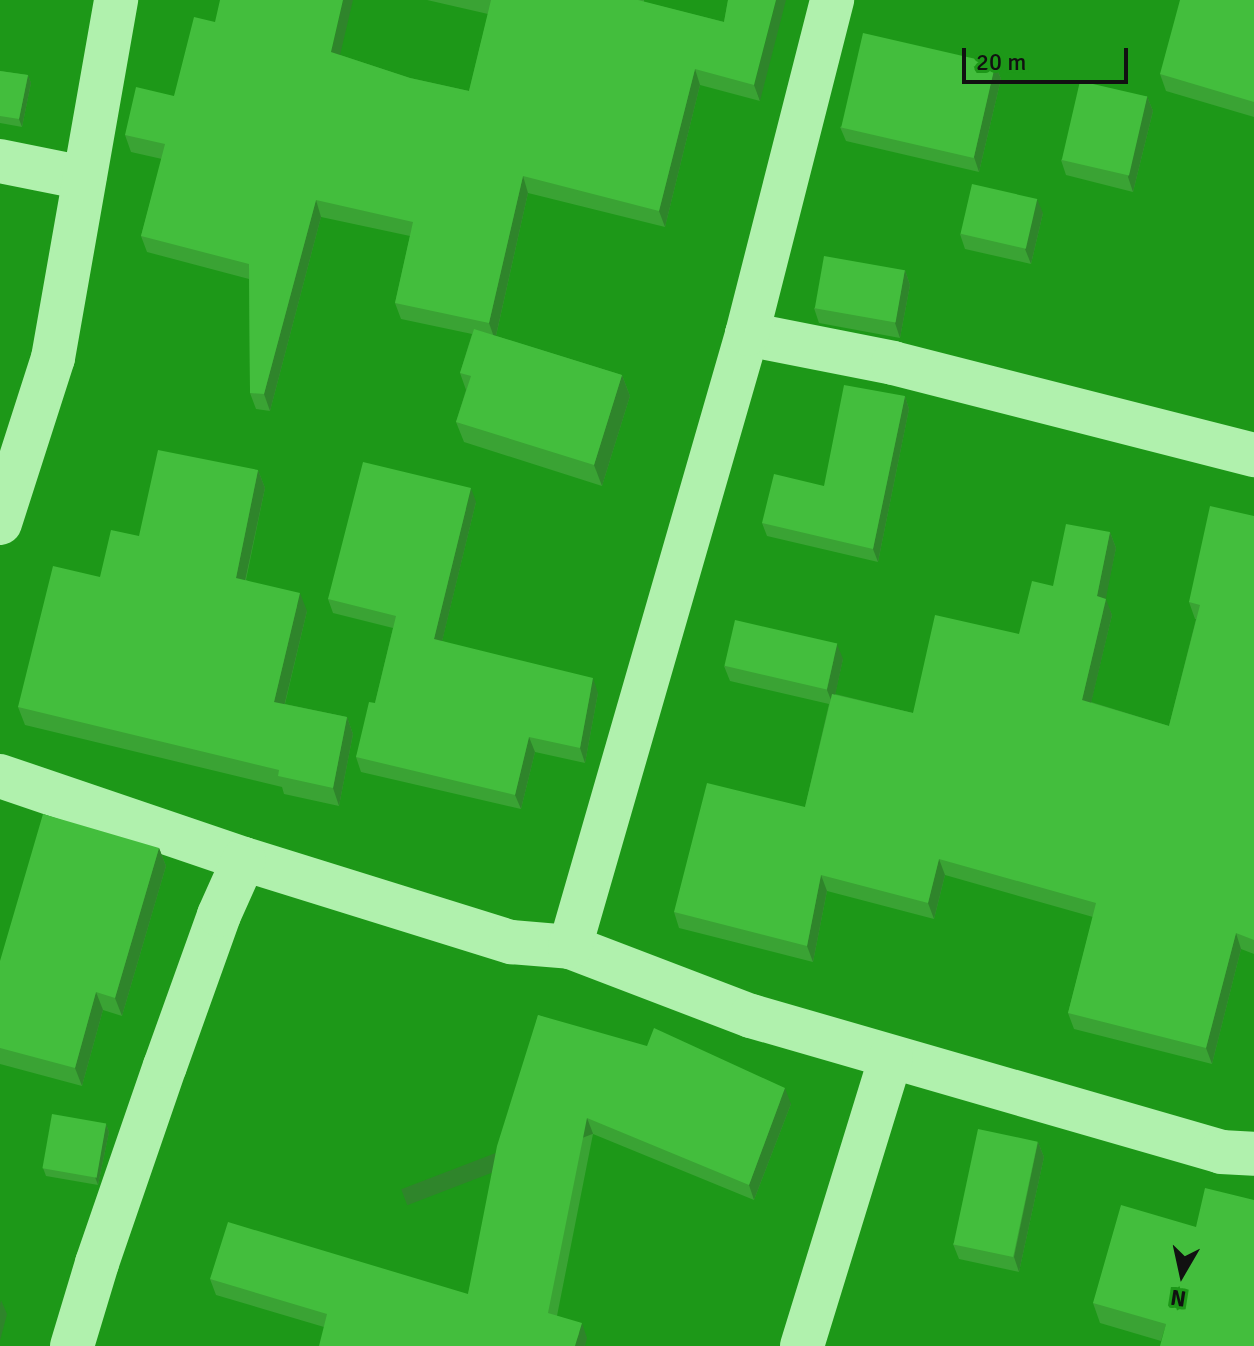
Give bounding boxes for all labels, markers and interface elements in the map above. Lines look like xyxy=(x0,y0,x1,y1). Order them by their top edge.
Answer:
scale bar xyxy=(966,32,1132,82)
text: 20 m xyxy=(976,47,1026,77)
north arrow xyxy=(1142,1234,1222,1314)
text: N xyxy=(1168,1284,1188,1313)

